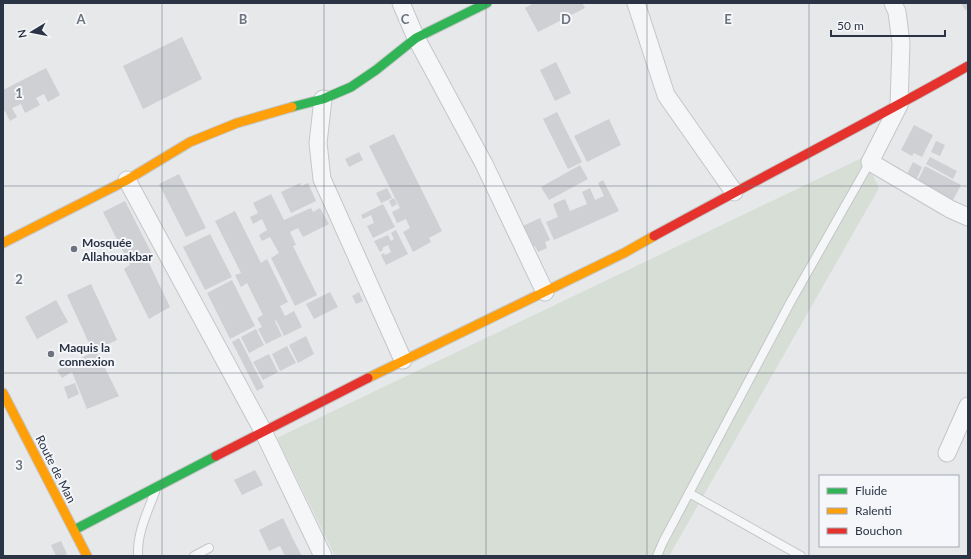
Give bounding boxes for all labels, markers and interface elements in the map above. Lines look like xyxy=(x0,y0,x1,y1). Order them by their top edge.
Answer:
text: A xyxy=(75,11,86,27)
text: B xyxy=(239,11,248,27)
text: C xyxy=(401,11,410,27)
text: D xyxy=(561,11,571,27)
text: E xyxy=(724,11,732,27)
north arrow xyxy=(12,12,52,52)
scale bar xyxy=(831,12,945,38)
text: 50 m xyxy=(837,18,864,33)
text: N xyxy=(15,29,29,39)
text: 1 xyxy=(15,85,23,101)
place label: Mosquée Allahouakbar xyxy=(81,235,153,264)
marker: Mosquée Allahouakbar xyxy=(69,244,79,254)
text: 2 xyxy=(15,271,23,287)
place label: Maquis la connexion xyxy=(59,340,115,369)
marker: Maquis la connexion xyxy=(46,349,56,359)
street label: Route de Man xyxy=(33,433,79,505)
text: 3 xyxy=(15,457,23,473)
legend xyxy=(819,475,959,547)
text: Fluide xyxy=(855,483,887,498)
text: Ralenti xyxy=(855,503,892,518)
text: Bouchon xyxy=(855,523,902,538)

